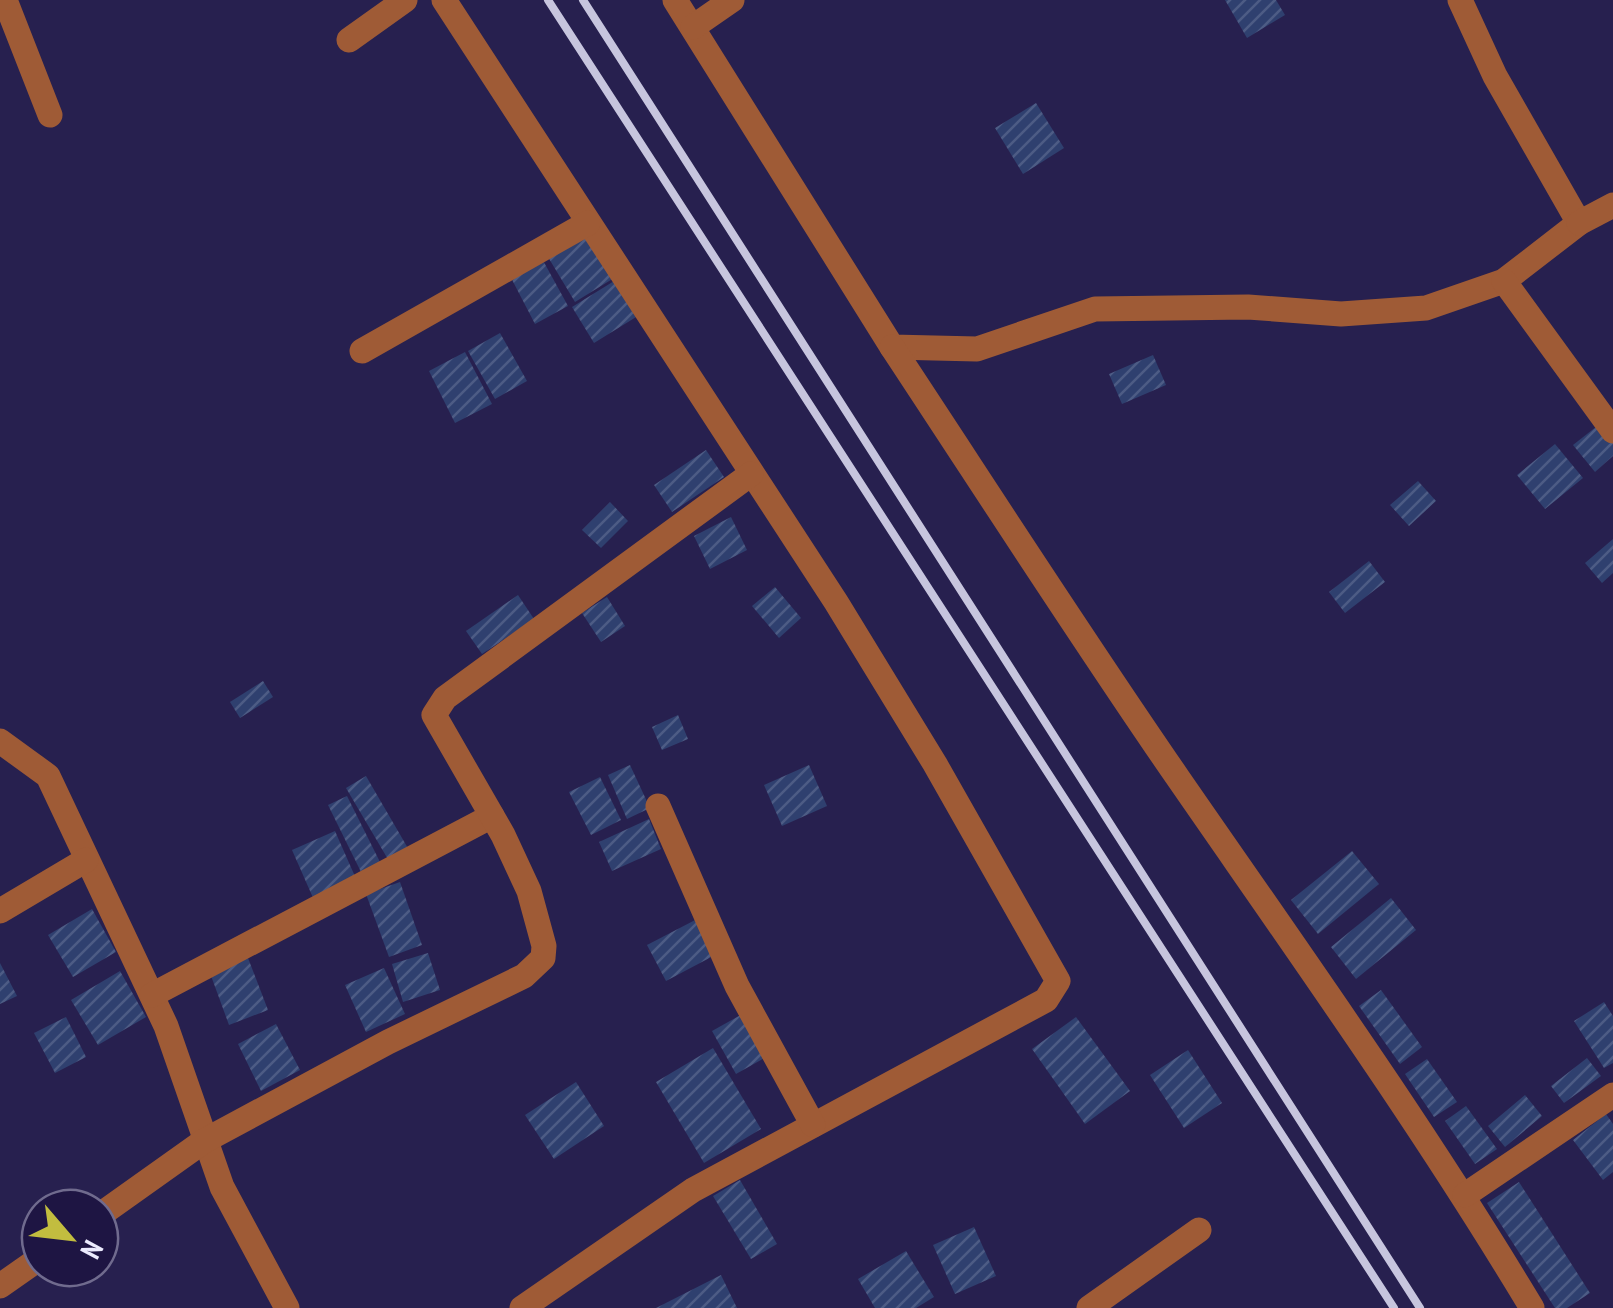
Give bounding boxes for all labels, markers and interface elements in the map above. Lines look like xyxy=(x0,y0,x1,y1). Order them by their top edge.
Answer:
north arrow xyxy=(20,1188,120,1288)
text: N xyxy=(73,1235,112,1265)

